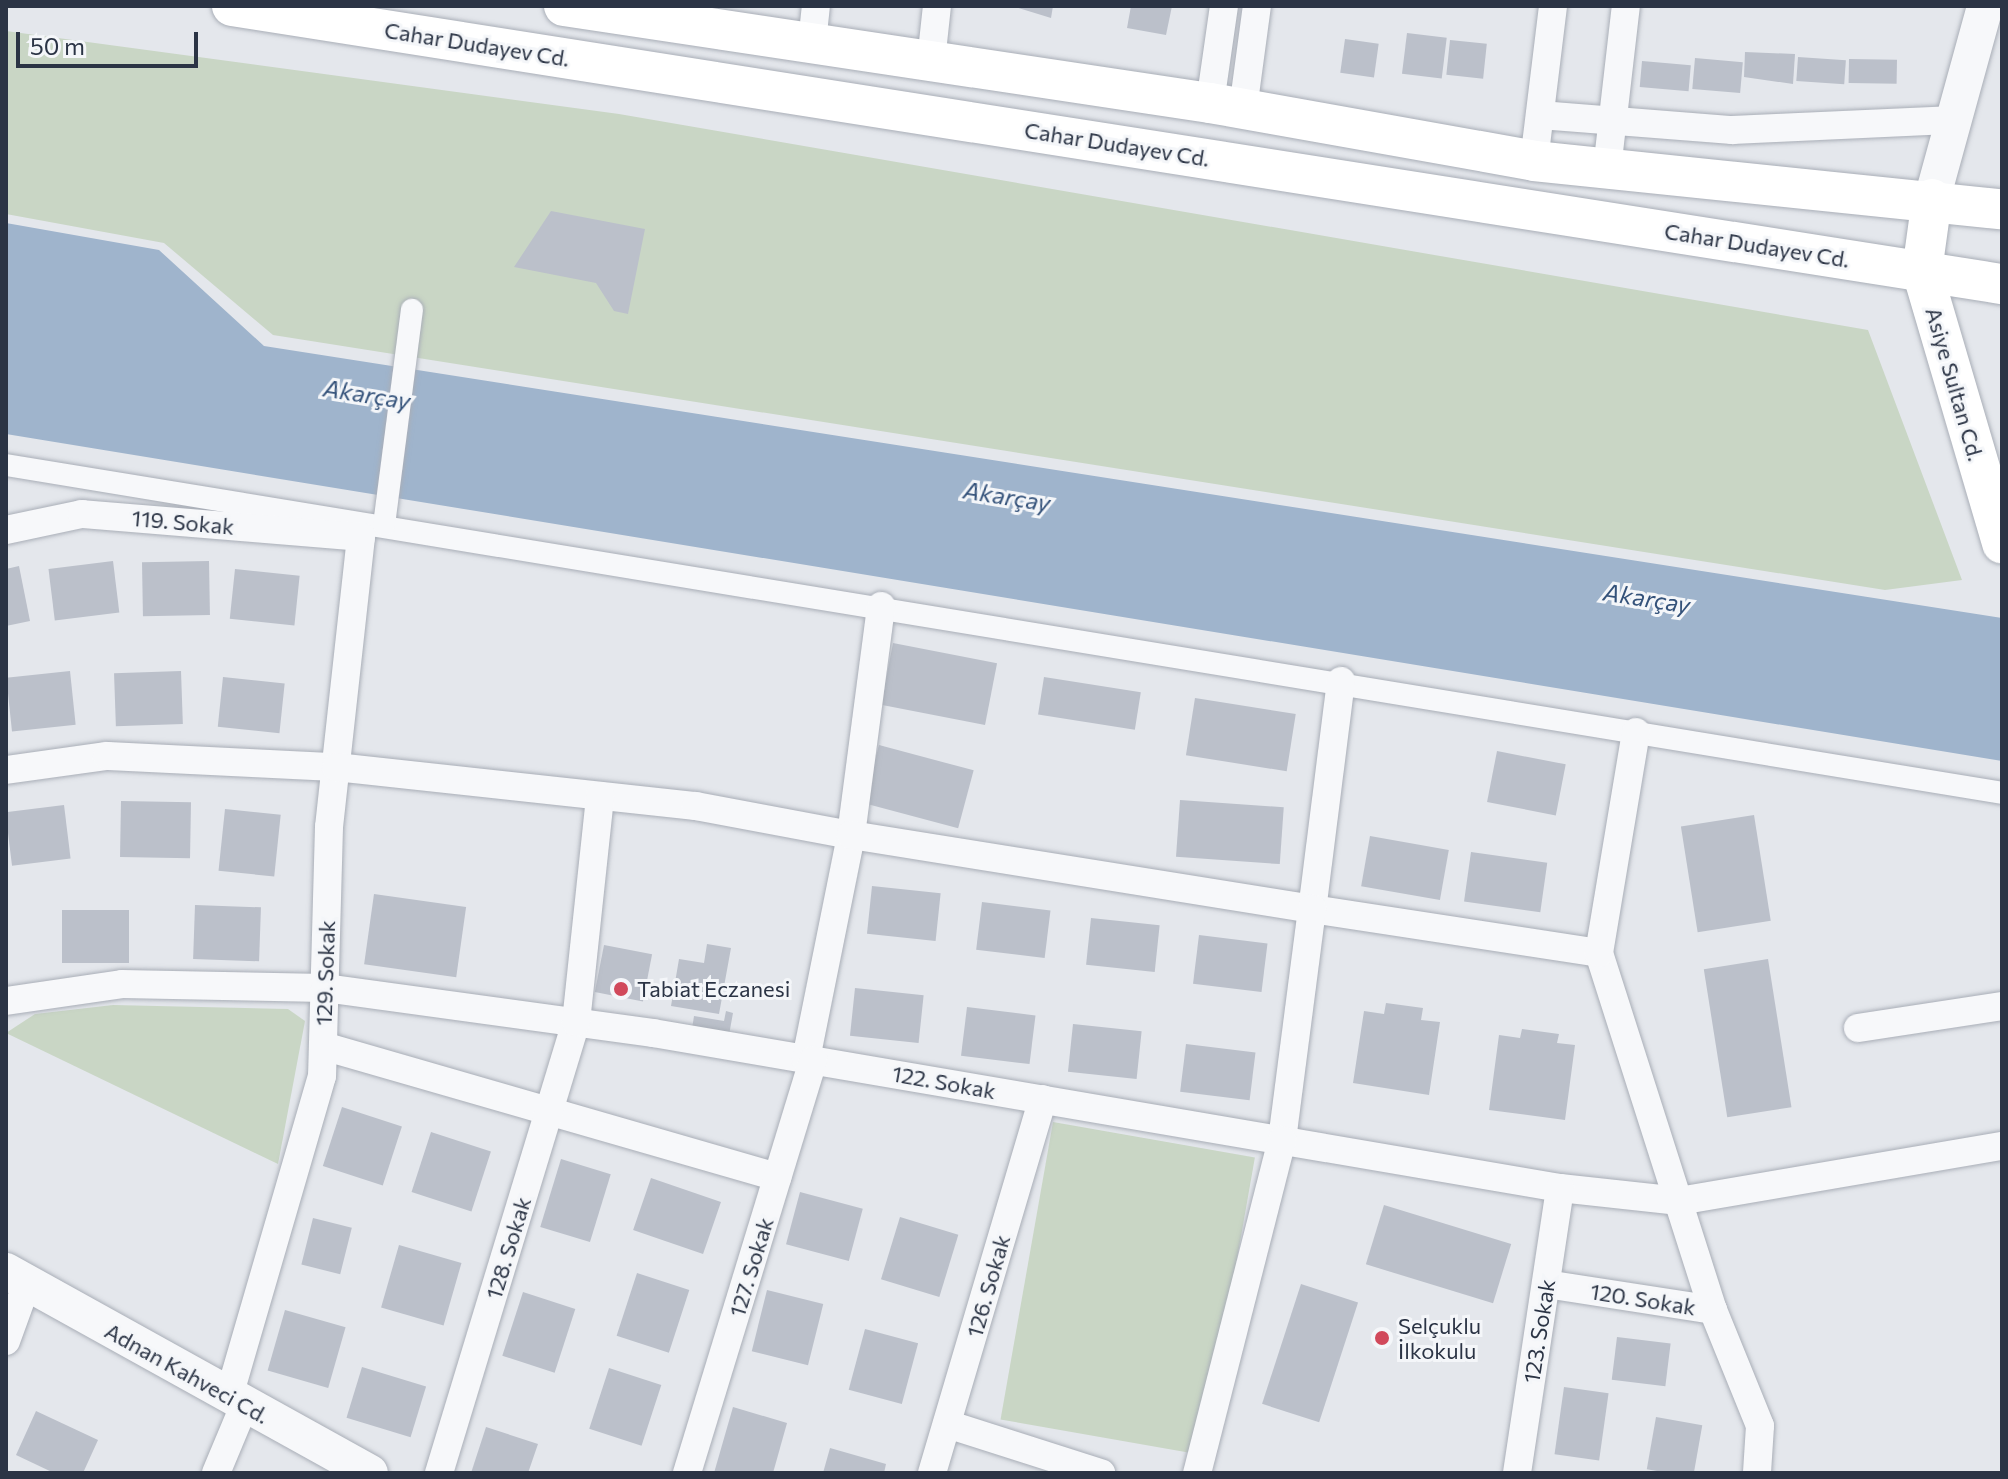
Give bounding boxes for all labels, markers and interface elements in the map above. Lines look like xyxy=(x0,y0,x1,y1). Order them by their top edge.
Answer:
scale bar xyxy=(20,16,202,66)
street label: Cahar Dudayev Cd. xyxy=(383,16,571,72)
text: 50 m xyxy=(30,31,85,60)
street label: Cahar Dudayev Cd. xyxy=(1023,116,1211,172)
street label: Cahar Dudayev Cd. xyxy=(1663,217,1851,273)
street label: Asiye Sultan Cd. xyxy=(1920,304,1990,464)
water label: Akarçay xyxy=(321,373,413,415)
water label: Akarçay xyxy=(961,475,1053,517)
street label: 119. Sokak xyxy=(131,504,235,540)
water label: Akarçay xyxy=(1601,577,1693,619)
street label: 129. Sokak xyxy=(310,920,340,1026)
place label: Tabiat Eczanesi xyxy=(637,976,790,1002)
marker: Tabiat Eczanesi xyxy=(612,980,630,998)
street label: 122. Sokak xyxy=(890,1060,998,1104)
street label: 128. Sokak xyxy=(480,1194,536,1302)
street label: 127. Sokak xyxy=(723,1214,779,1320)
street label: 126. Sokak xyxy=(961,1232,1015,1340)
street label: 123. Sokak xyxy=(1518,1277,1560,1385)
street label: 120. Sokak xyxy=(1588,1278,1698,1320)
place label: Selçuklu İlkokulu xyxy=(1398,1312,1481,1364)
street label: Adnan Kahveci Cd. xyxy=(101,1317,273,1429)
marker: Selçuklu İlkokulu xyxy=(1373,1329,1391,1347)

